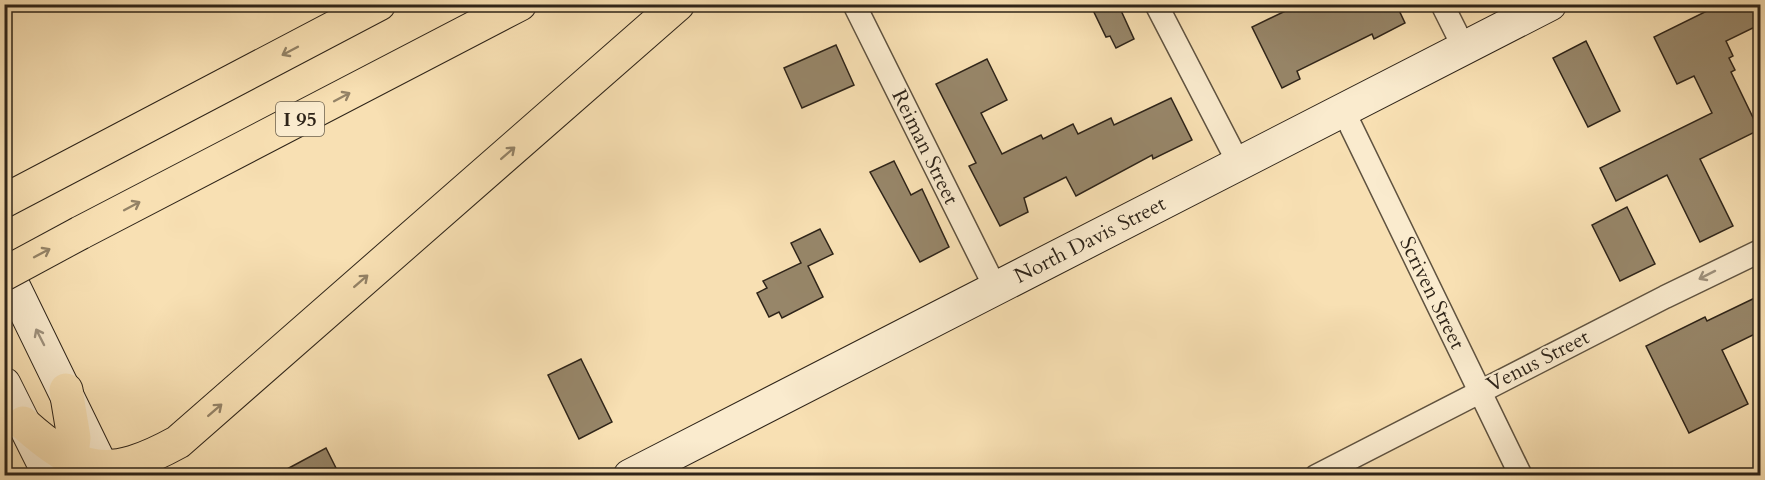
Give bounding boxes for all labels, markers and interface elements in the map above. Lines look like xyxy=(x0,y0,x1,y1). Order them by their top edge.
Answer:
one-way arrow xyxy=(282,45,299,57)
street label: Reiman Street xyxy=(885,84,966,210)
one-way arrow xyxy=(333,91,351,102)
road number: I 95 xyxy=(276,102,324,136)
one-way arrow xyxy=(500,146,515,160)
street label: North Davis Street xyxy=(1009,189,1171,291)
one-way arrow xyxy=(123,200,140,212)
street label: Scriven Street xyxy=(1392,232,1472,354)
one-way arrow xyxy=(33,247,51,259)
one-way arrow xyxy=(1699,270,1717,282)
one-way arrow xyxy=(354,274,369,288)
street label: Venus Street xyxy=(1482,323,1595,399)
one-way arrow xyxy=(33,329,45,347)
one-way arrow xyxy=(207,403,222,417)

